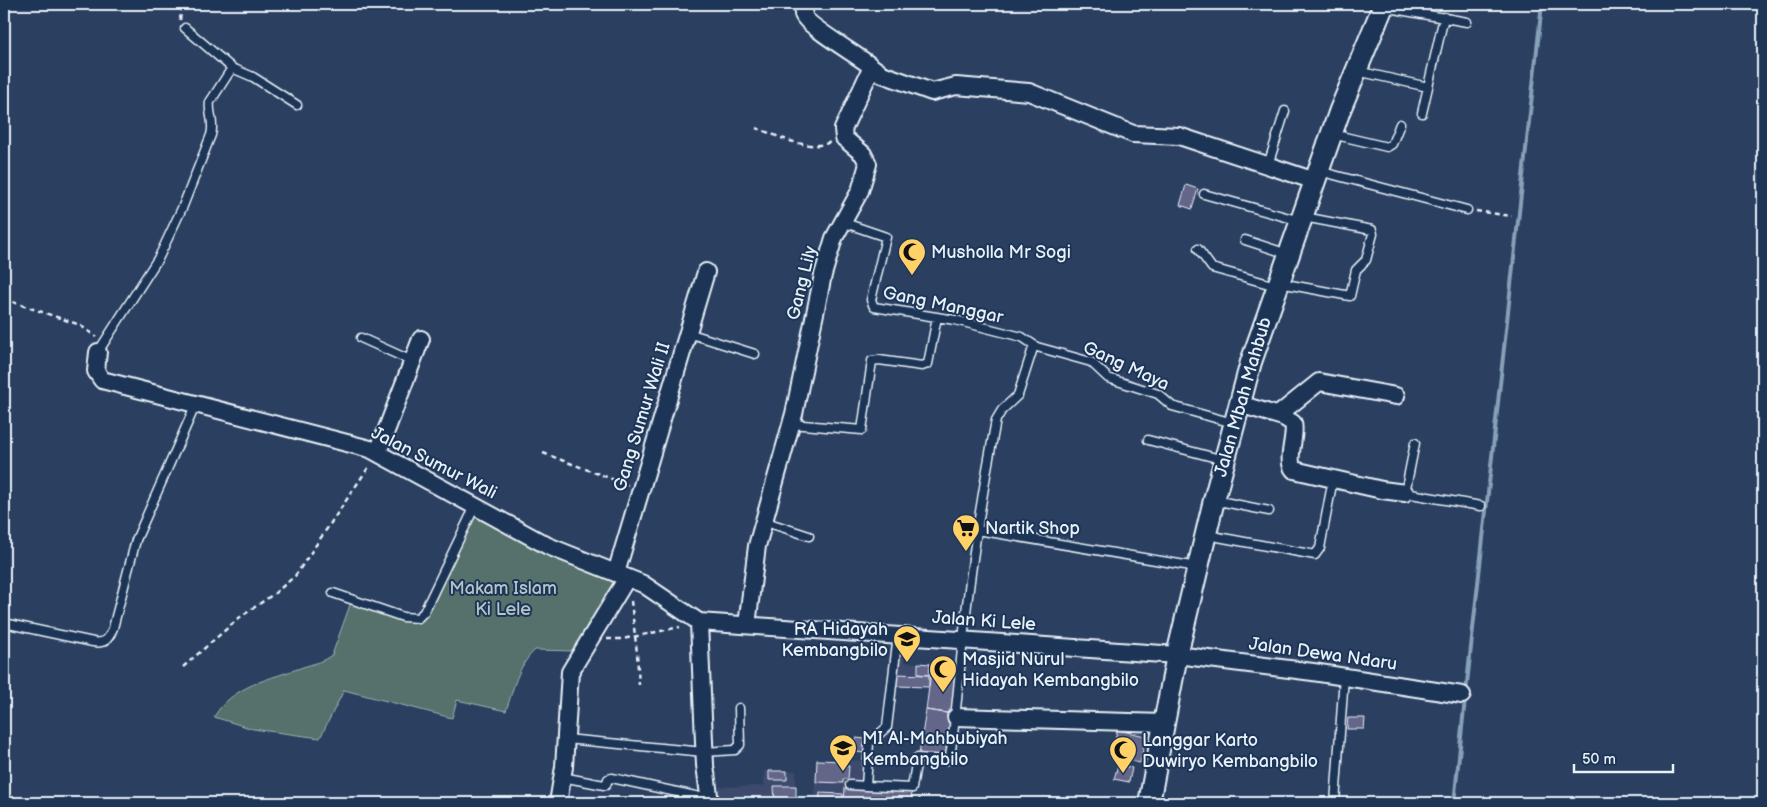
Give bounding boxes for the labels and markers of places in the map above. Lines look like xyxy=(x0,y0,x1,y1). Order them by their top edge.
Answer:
mosque icon: Musholla Mr Sogi xyxy=(897,237,927,276)
place label: Musholla Mr Sogi xyxy=(931,242,1071,263)
supermarket icon: Nartik Shop xyxy=(951,513,981,552)
place label: Nartik Shop xyxy=(985,518,1080,539)
place label: RA Hidayah Kembangbilo xyxy=(782,619,888,661)
school or university icon: RA Hidayah Kembangbilo xyxy=(892,624,922,663)
place label: Masjid Nurul Hidayah Kembangbilo xyxy=(962,649,1139,691)
mosque icon: Masjid Nurul Hidayah Kembangbilo xyxy=(928,654,958,693)
place label: MI Al-Mahbubiyah Kembangbilo xyxy=(862,728,1008,770)
place label: Langgar Karto Duwiryo Kembangbilo xyxy=(1142,730,1318,772)
school or university icon: MI Al-Mahbubiyah Kembangbilo xyxy=(828,733,858,772)
mosque icon: Langgar Karto Duwiryo Kembangbilo xyxy=(1108,735,1138,774)

